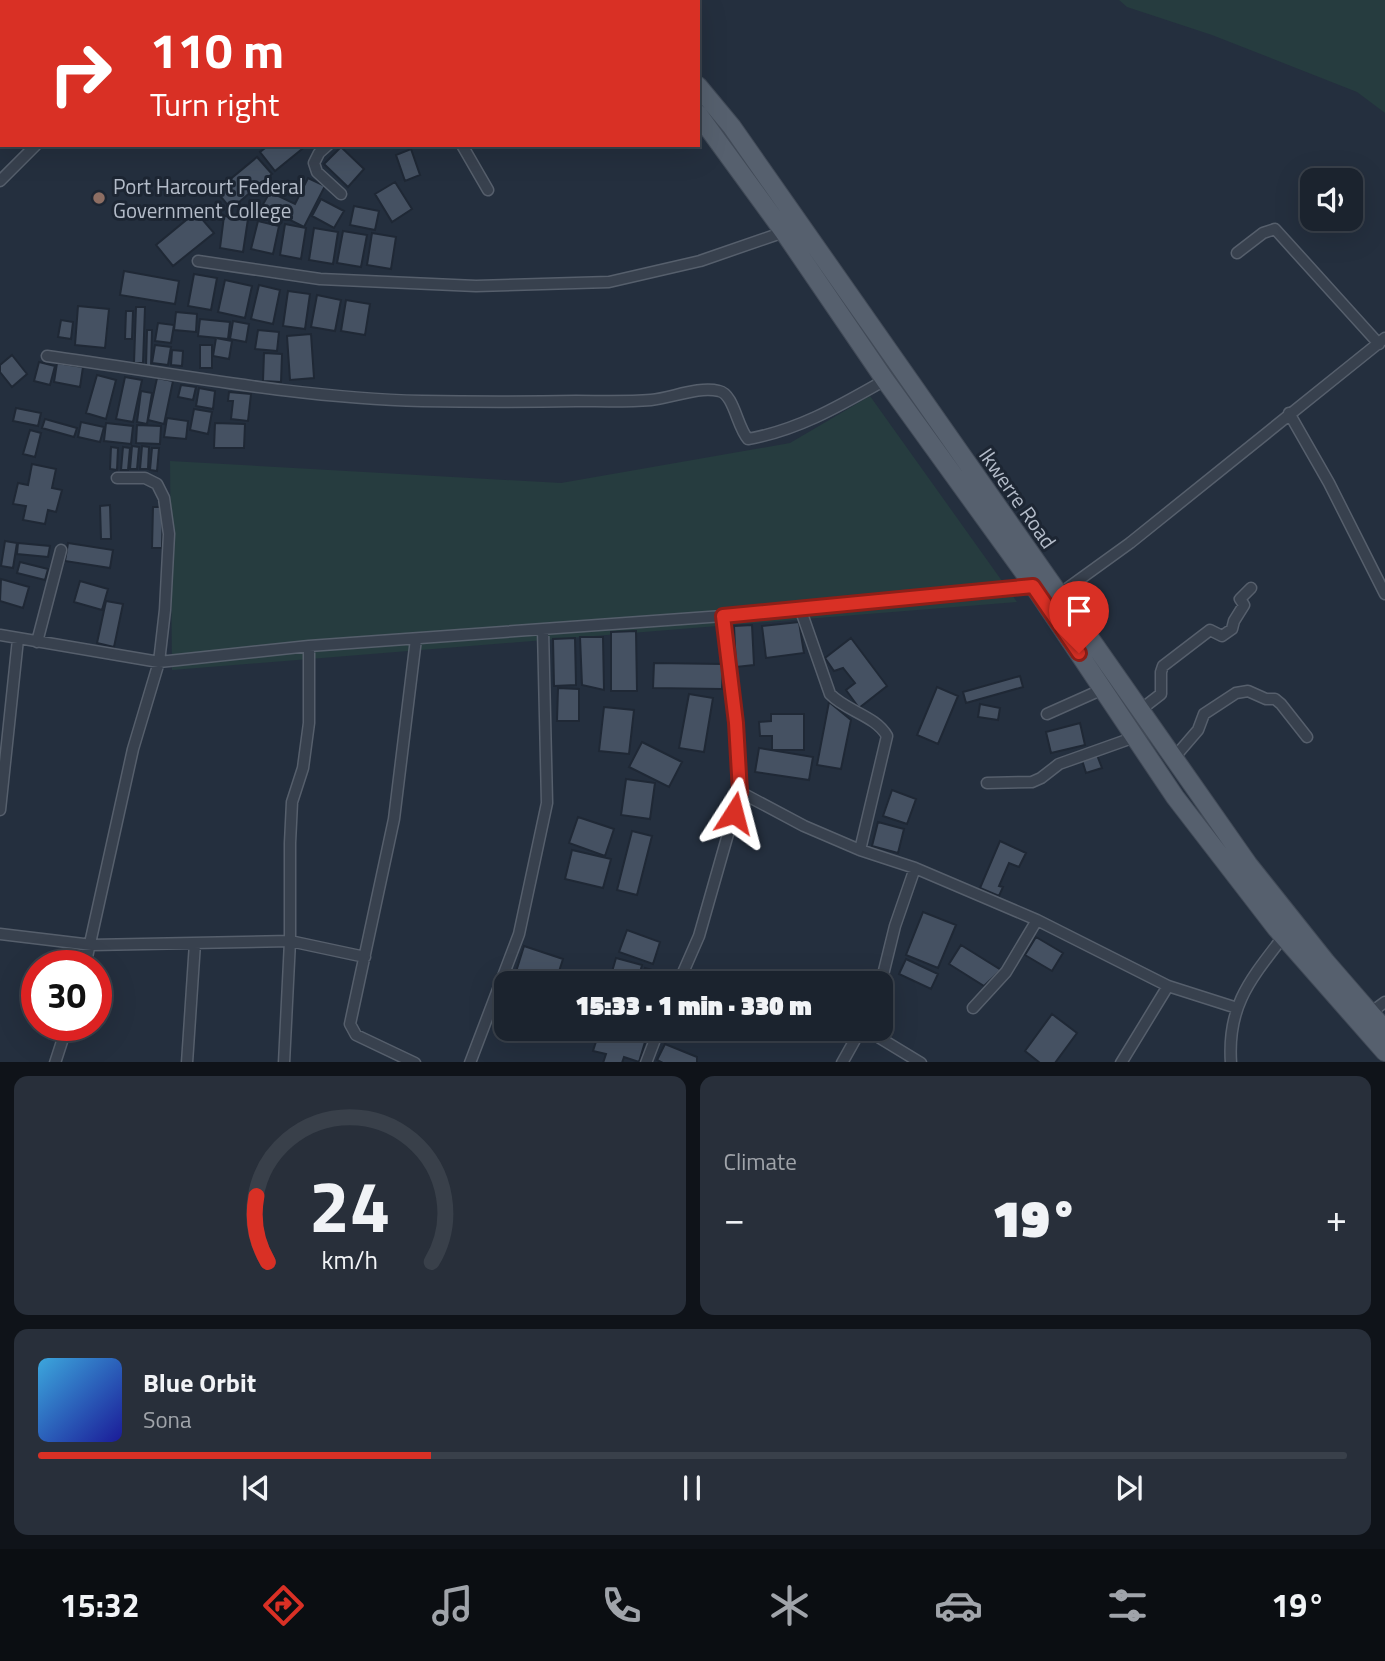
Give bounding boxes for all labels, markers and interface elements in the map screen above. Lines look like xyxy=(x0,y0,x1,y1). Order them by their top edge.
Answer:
text: 110 m xyxy=(150,12,284,87)
icon: right xyxy=(35,28,126,119)
text: Turn right xyxy=(150,80,279,128)
map controls xyxy=(1300,168,1363,231)
button: sound xyxy=(1300,168,1363,231)
place label: Port Harcourt Federal Government College xyxy=(113,170,304,226)
marker: Port Harcourt Federal Government College xyxy=(91,190,107,206)
street label: Ikwerre Road xyxy=(971,441,1065,555)
pin xyxy=(1049,581,1109,653)
icon: arrive xyxy=(1060,592,1098,630)
position arrow xyxy=(697,776,771,850)
speed limit sign: 30 xyxy=(21,950,112,1041)
text: 15:33 · 1 min · 330 m xyxy=(575,986,812,1025)
text: Climate xyxy=(724,1144,797,1179)
text: 24 xyxy=(309,1150,391,1260)
text: 19° xyxy=(992,1178,1078,1257)
text: − xyxy=(724,1189,745,1247)
text: + xyxy=(1326,1189,1347,1247)
text: km/h xyxy=(321,1240,378,1278)
text: Blue Orbit xyxy=(143,1363,256,1402)
text: Sona xyxy=(143,1402,191,1437)
icon: previous xyxy=(237,1469,275,1507)
icon: pause xyxy=(673,1469,711,1507)
icon: next xyxy=(1110,1469,1148,1507)
text: 15:32 xyxy=(60,1581,140,1629)
icon: directions xyxy=(259,1581,308,1630)
icon: music xyxy=(428,1581,477,1630)
icon: phone xyxy=(597,1581,646,1630)
icon: climate xyxy=(765,1581,814,1630)
icon: car xyxy=(934,1581,983,1630)
icon: filters xyxy=(1103,1581,1152,1630)
text: 19° xyxy=(1271,1581,1325,1629)

